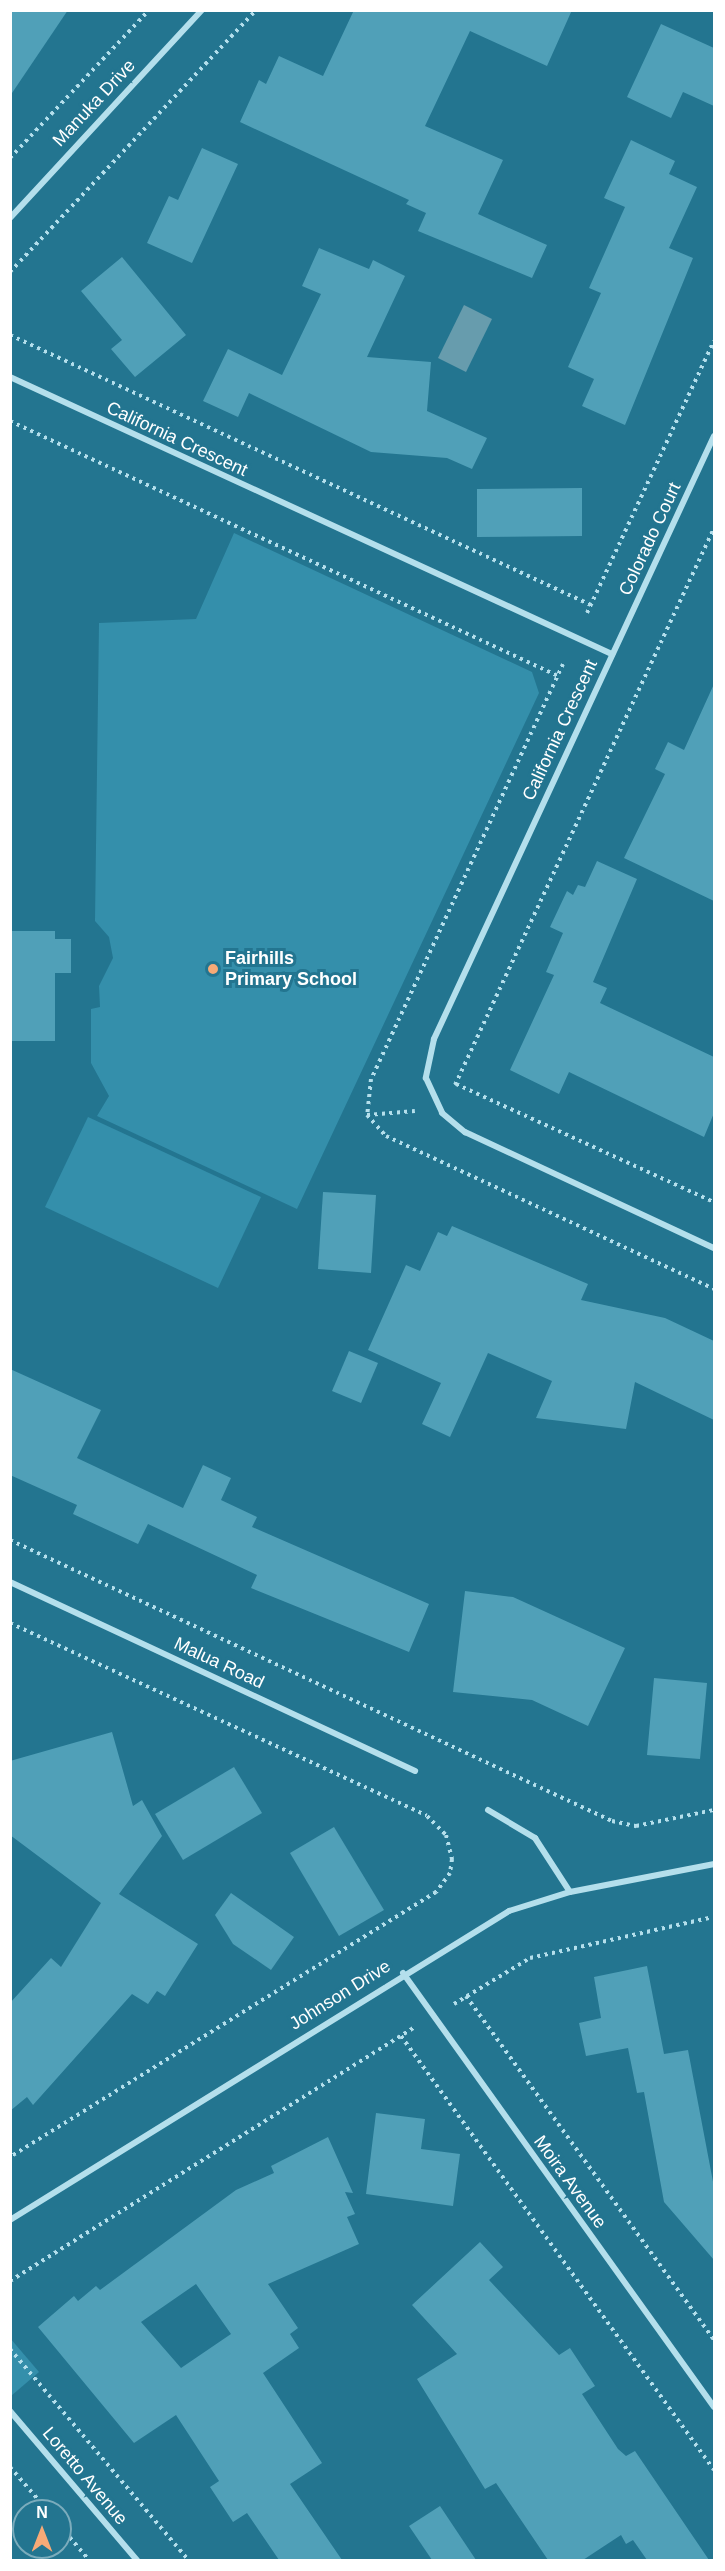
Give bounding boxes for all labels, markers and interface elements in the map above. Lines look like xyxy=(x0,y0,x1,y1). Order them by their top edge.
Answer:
street label: Manuka Drive xyxy=(48,55,140,151)
street label: California Crescent xyxy=(103,397,251,481)
street label: Colorado Court xyxy=(614,479,686,599)
street label: California Crescent xyxy=(518,656,602,804)
place label: Fairhills Primary School xyxy=(225,948,357,990)
marker: Fairhills Primary School xyxy=(206,962,220,976)
street label: Malua Road xyxy=(170,1633,268,1693)
street label: Johnson Drive xyxy=(285,1955,395,2035)
street label: Moira Avenue xyxy=(529,2131,611,2233)
street label: Loretto Avenue xyxy=(38,2422,132,2530)
north arrow xyxy=(12,2499,72,2559)
text: N xyxy=(36,2504,48,2521)

